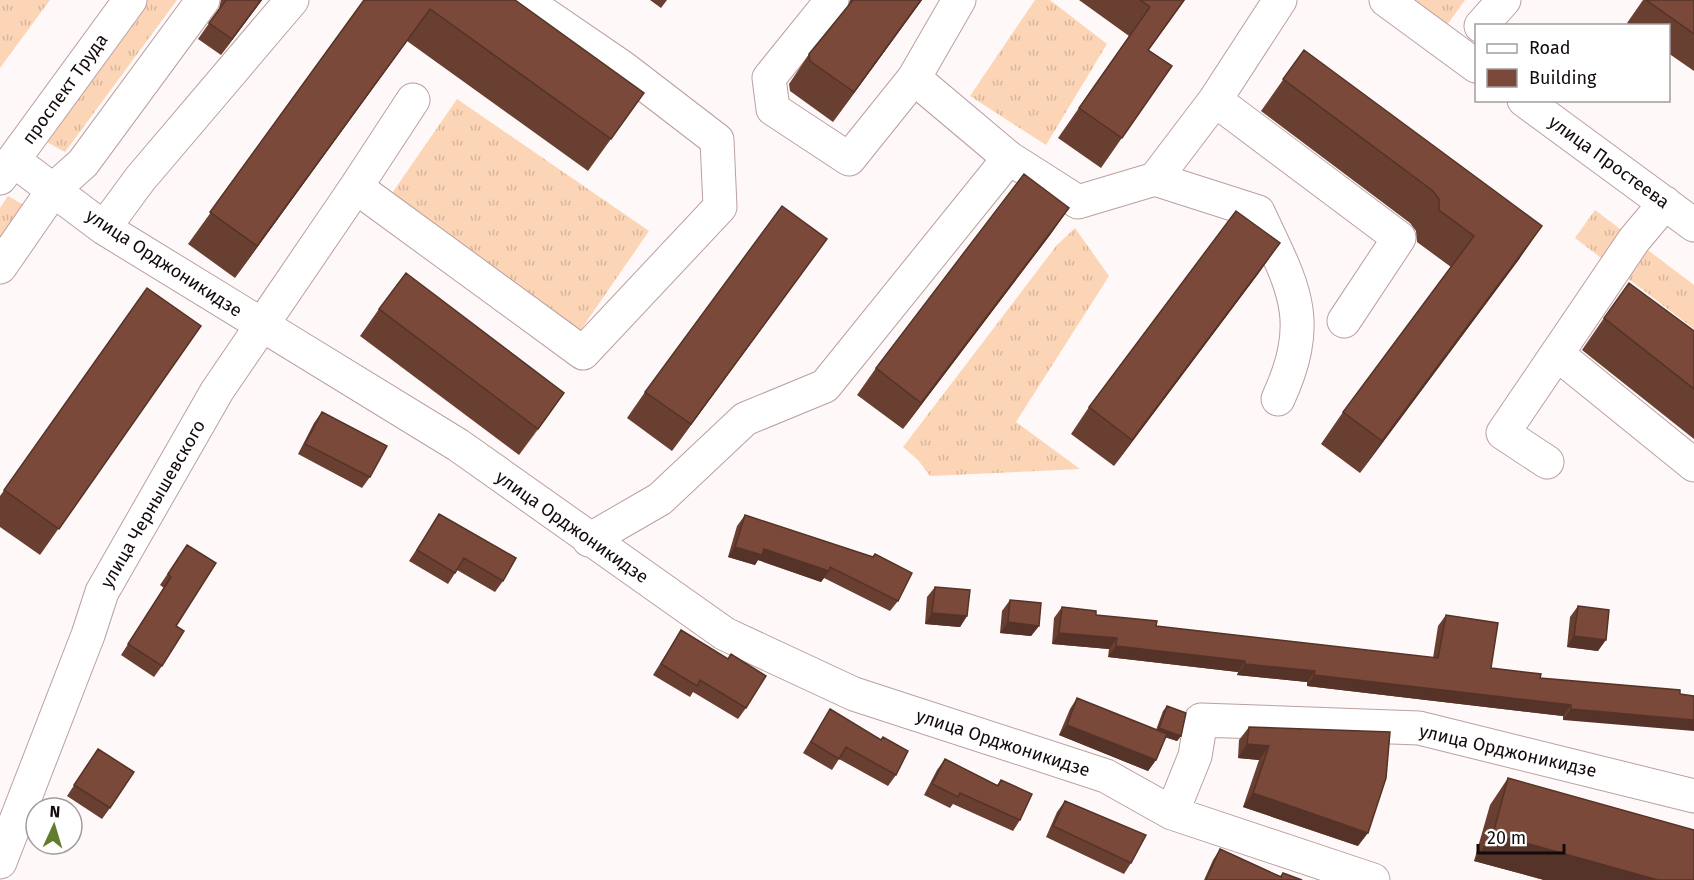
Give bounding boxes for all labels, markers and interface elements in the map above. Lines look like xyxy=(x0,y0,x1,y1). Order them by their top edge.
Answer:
legend xyxy=(1475,24,1670,102)
street label: проспект Труда xyxy=(17,29,113,149)
text: Road xyxy=(1529,37,1571,59)
text: Building xyxy=(1529,67,1597,89)
street label: улица Простеева xyxy=(1544,111,1674,213)
street label: улица Орджоникидзе xyxy=(82,204,246,322)
street label: улица Чернышевского xyxy=(96,416,210,592)
street label: улица Орджоникидзе xyxy=(491,466,653,588)
street label: улица Орджоникидзе xyxy=(913,704,1093,782)
street label: улица Орджоникидзе xyxy=(1417,720,1599,782)
north arrow xyxy=(24,796,84,856)
text: N xyxy=(49,802,61,821)
scale bar xyxy=(1478,817,1564,855)
text: 20 m xyxy=(1487,827,1526,849)

